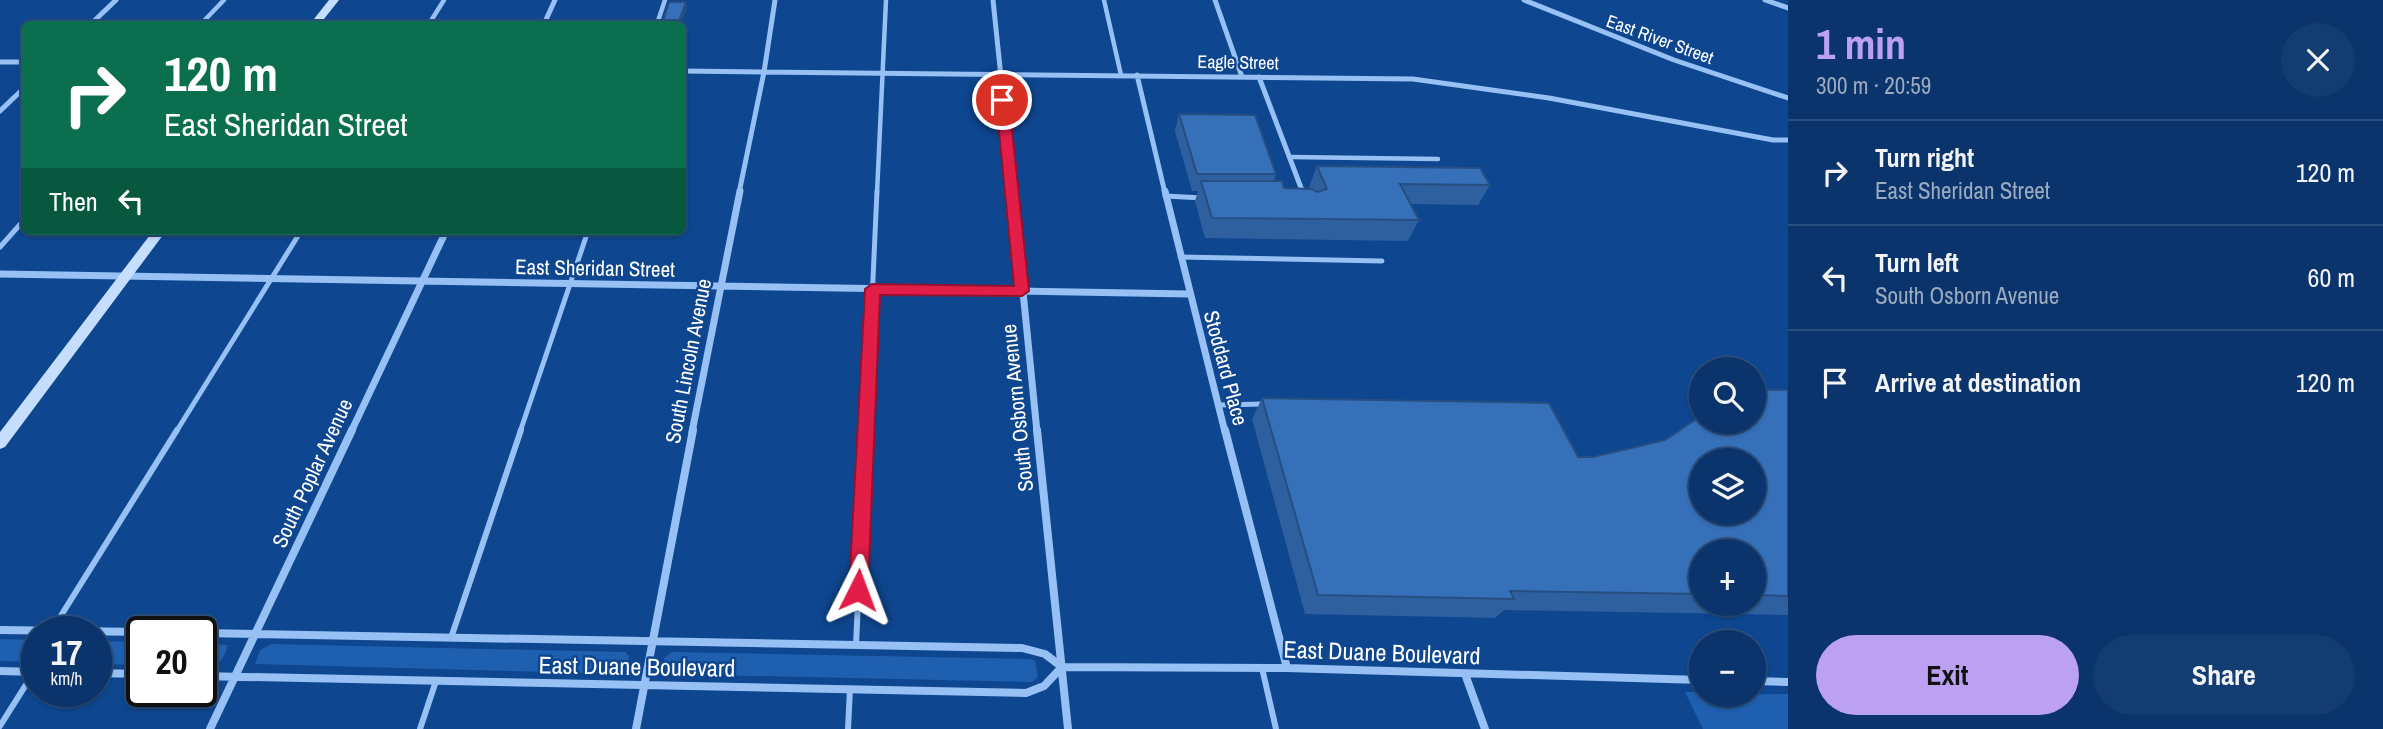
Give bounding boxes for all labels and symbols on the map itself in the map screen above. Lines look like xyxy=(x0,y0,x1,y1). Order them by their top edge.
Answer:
street label: East River Street xyxy=(1603,8,1717,70)
street label: Eagle Street xyxy=(1197,49,1279,75)
pin xyxy=(972,70,1032,130)
street label: East Sheridan Street xyxy=(515,252,675,284)
street label: South Lincoln Avenue xyxy=(658,276,718,446)
street label: Stoddard Place xyxy=(1197,307,1255,429)
street label: South Osborn Avenue xyxy=(994,323,1040,493)
street label: South Poplar Avenue xyxy=(265,394,359,552)
position arrow xyxy=(821,553,895,627)
speed limit sign: 20 xyxy=(126,616,217,707)
street label: East Duane Boulevard xyxy=(1283,633,1481,671)
street label: East Duane Boulevard xyxy=(538,648,736,684)

